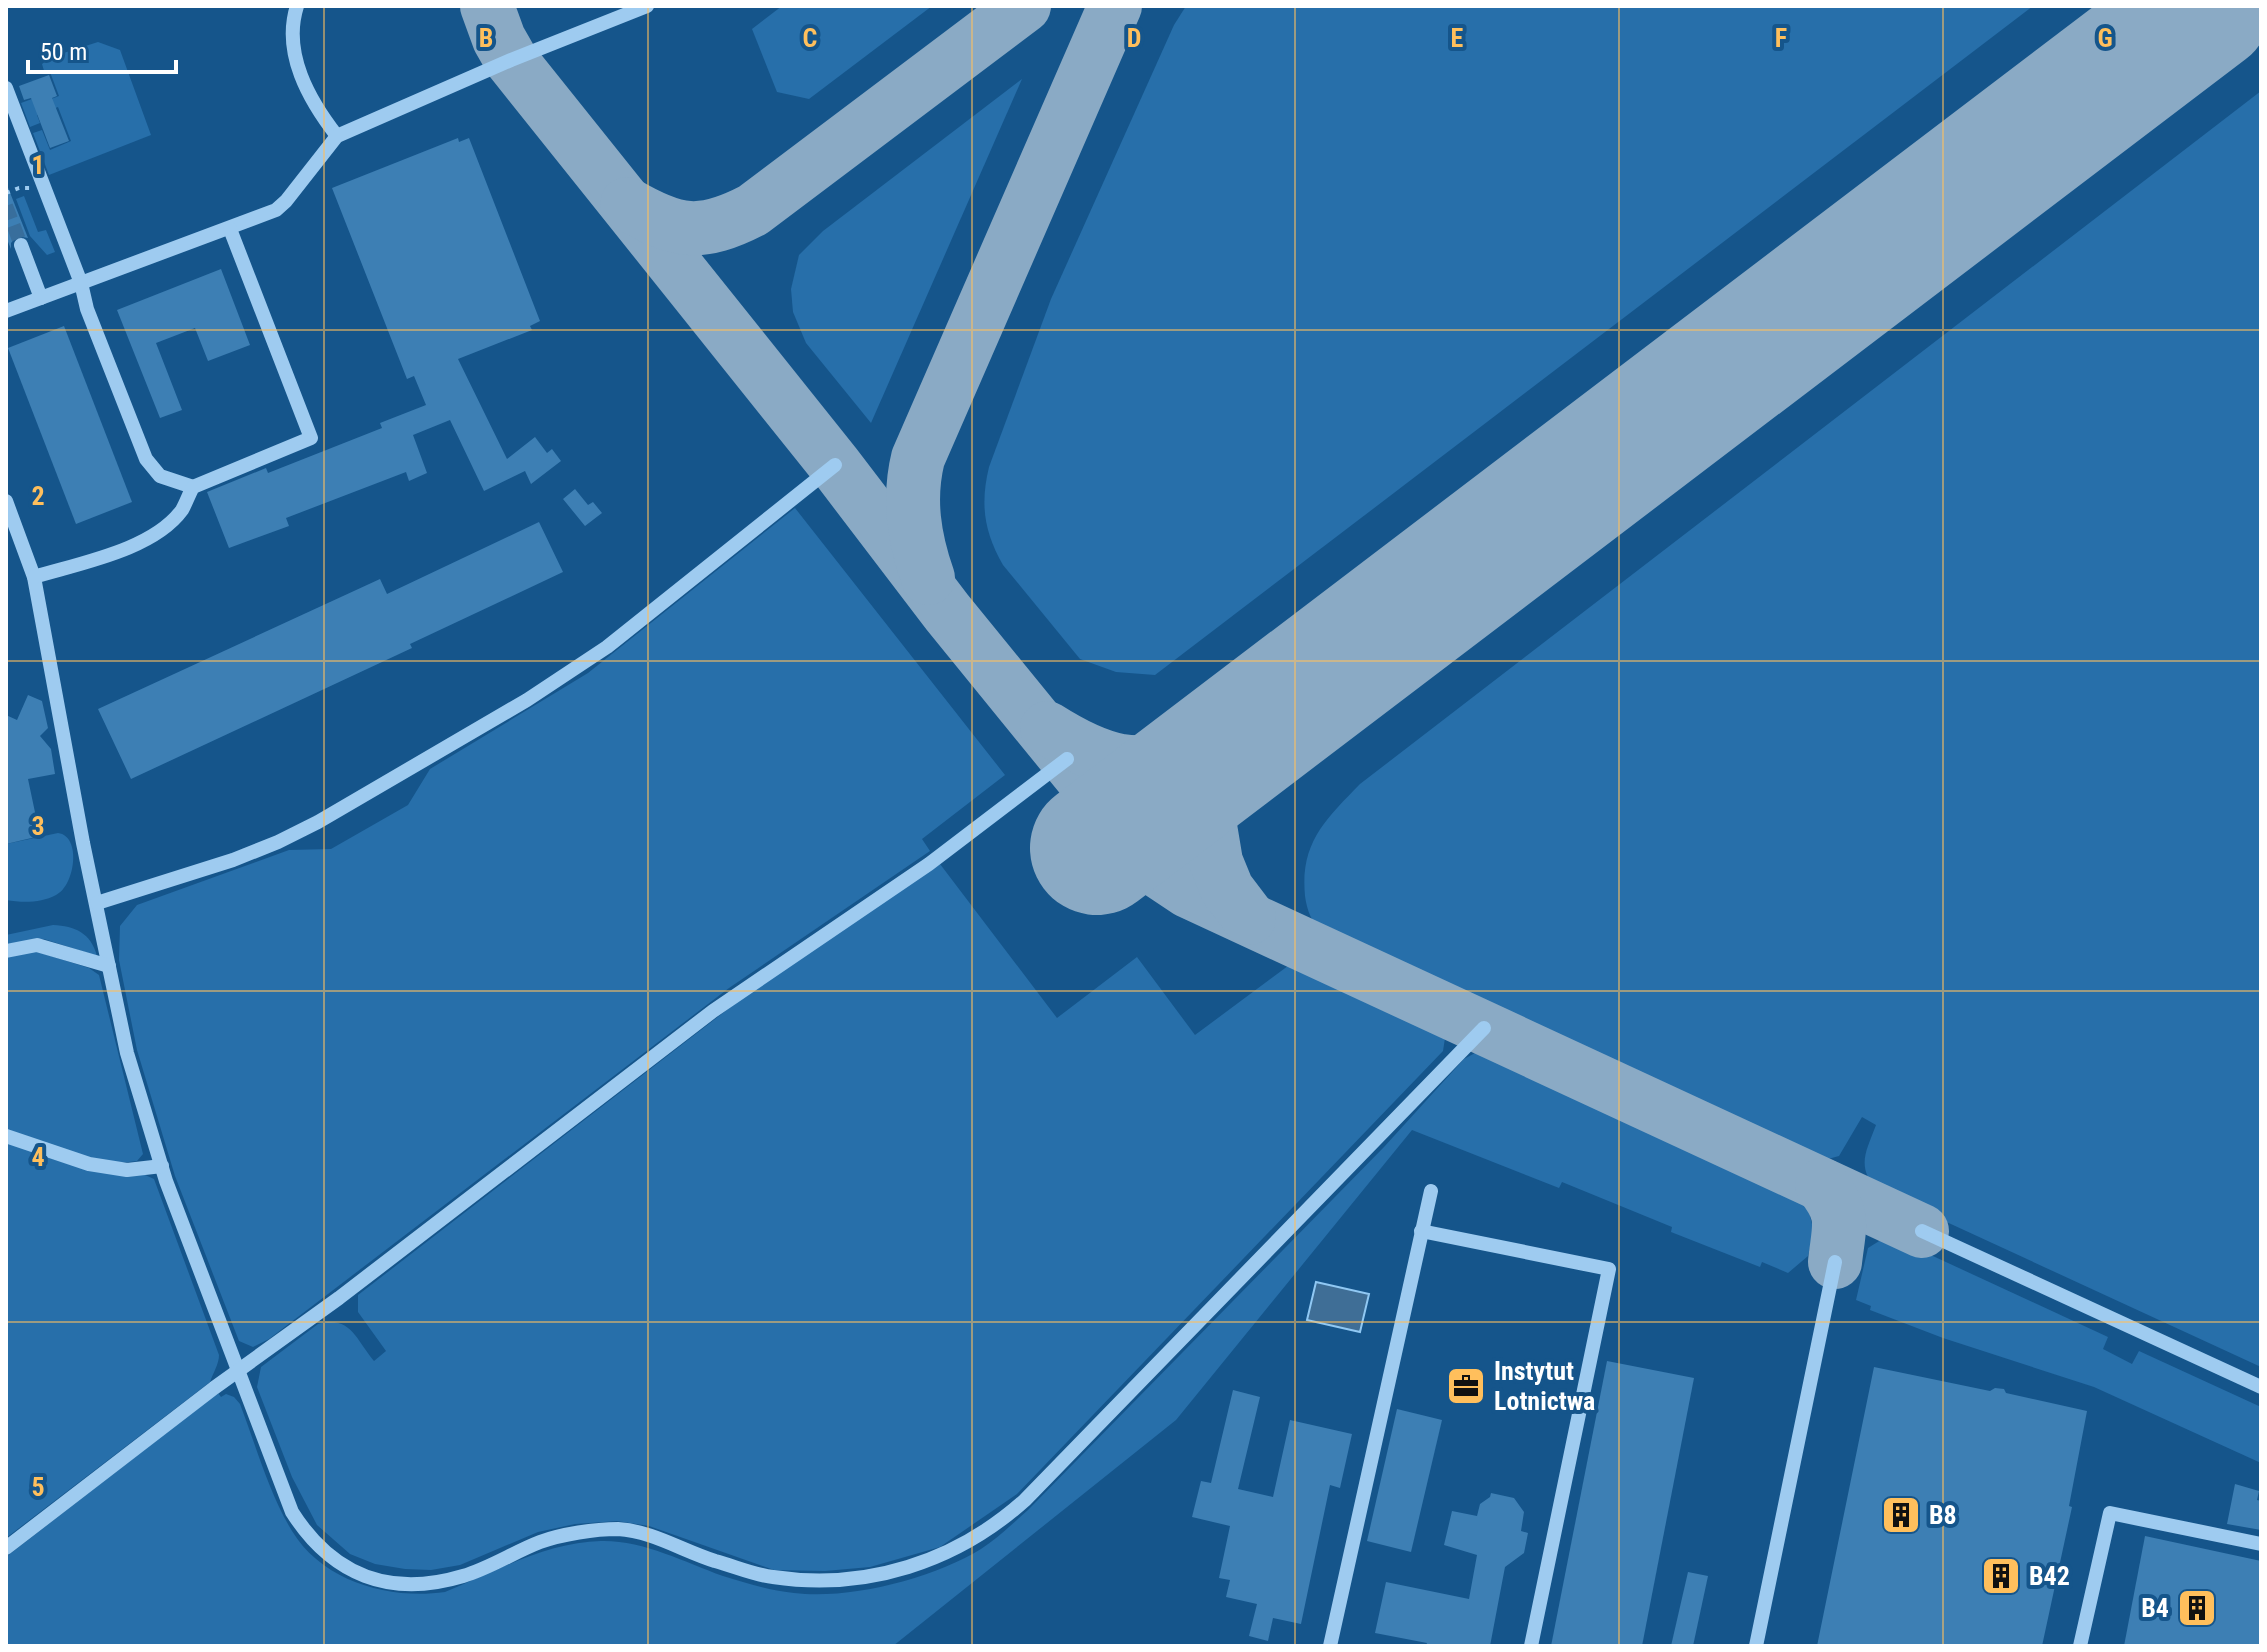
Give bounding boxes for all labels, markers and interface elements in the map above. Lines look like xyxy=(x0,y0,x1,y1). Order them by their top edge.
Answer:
text: B xyxy=(479,23,493,53)
text: C xyxy=(803,23,818,53)
text: D xyxy=(1127,23,1141,53)
text: E xyxy=(1451,23,1464,53)
text: F xyxy=(1775,23,1787,53)
text: G xyxy=(2097,23,2113,53)
scale bar xyxy=(28,24,176,74)
text: 50 m xyxy=(40,38,87,66)
text: 1 xyxy=(31,150,45,180)
text: 2 xyxy=(31,481,45,511)
text: 3 xyxy=(31,811,45,841)
text: 4 xyxy=(31,1142,45,1172)
place label: Instytut Lotnictwa xyxy=(1494,1356,1595,1416)
office icon: Instytut Lotnictwa xyxy=(1445,1365,1487,1407)
text: 5 xyxy=(31,1472,45,1502)
building icon: B8 xyxy=(1880,1494,1922,1536)
place label: B8 xyxy=(1929,1500,1957,1530)
building icon: B42 xyxy=(1980,1555,2022,1597)
place label: B42 xyxy=(2029,1561,2070,1591)
building icon: B4 xyxy=(2176,1587,2218,1629)
place label: B4 xyxy=(2141,1593,2169,1623)

